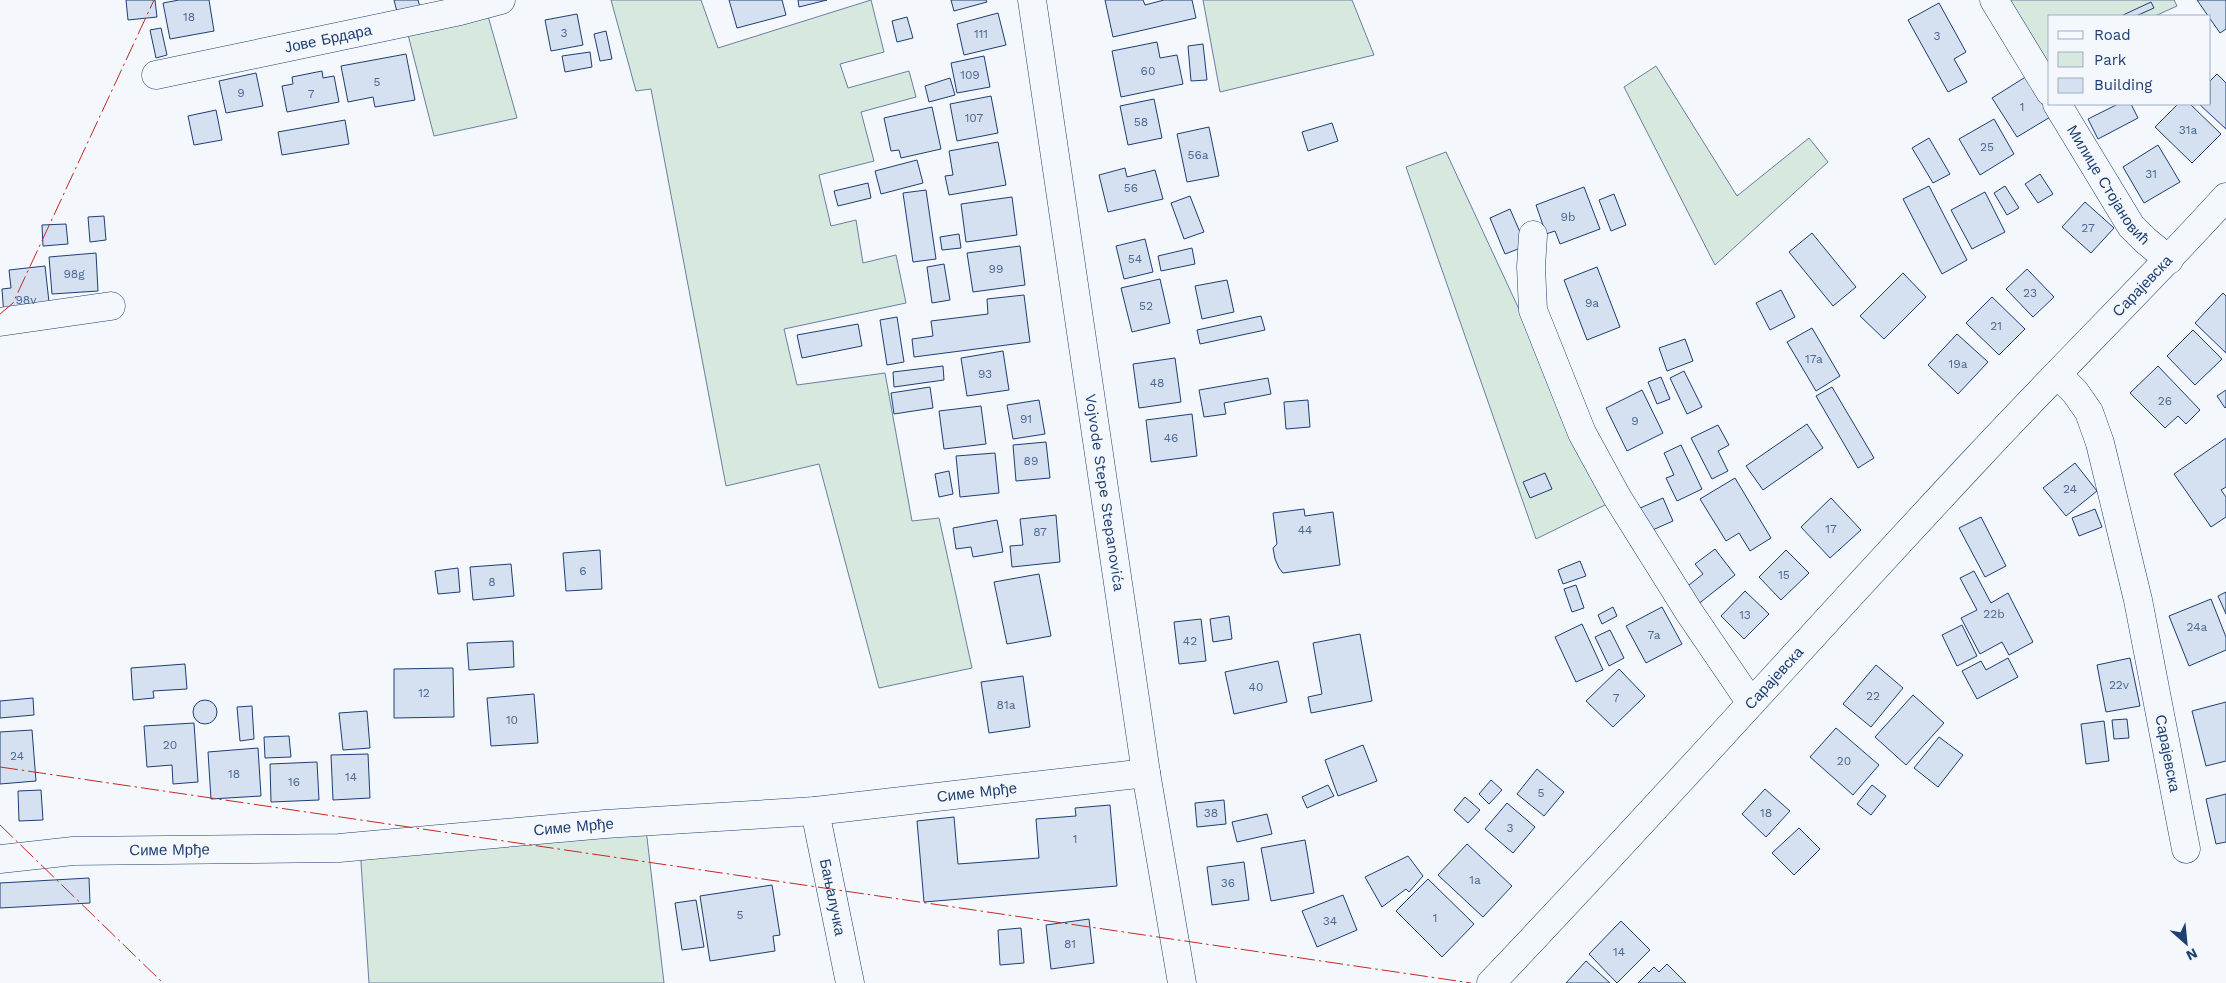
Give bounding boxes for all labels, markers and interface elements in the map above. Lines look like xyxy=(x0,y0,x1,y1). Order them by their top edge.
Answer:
house number: 18 xyxy=(183,10,195,24)
legend xyxy=(2048,15,2211,105)
street label: Јове Брдара xyxy=(283,21,374,57)
house number: 3 xyxy=(561,26,568,40)
text: Road xyxy=(2094,26,2131,44)
house number: 111 xyxy=(974,27,988,41)
house number: 3 xyxy=(1934,29,1941,43)
text: Park xyxy=(2094,51,2127,69)
house number: 60 xyxy=(1141,64,1155,78)
house number: 109 xyxy=(960,68,980,82)
house number: 5 xyxy=(374,75,381,89)
text: Building xyxy=(2094,76,2152,94)
house number: 9 xyxy=(237,86,245,100)
house number: 7 xyxy=(308,87,315,101)
house number: 1 xyxy=(2020,100,2024,114)
house number: 107 xyxy=(965,111,984,125)
house number: 58 xyxy=(1134,115,1148,129)
street label: Милице Стојановић xyxy=(2063,122,2153,248)
house number: 31a xyxy=(2179,123,2197,137)
house number: 25 xyxy=(1980,140,1994,154)
house number: 56a xyxy=(1187,148,1209,162)
house number: 31 xyxy=(2145,167,2157,181)
house number: 56 xyxy=(1124,181,1138,195)
house number: 9b xyxy=(1561,210,1575,224)
house number: 27 xyxy=(2081,221,2095,235)
street label: Сарајевска xyxy=(2109,251,2176,320)
house number: 54 xyxy=(1128,252,1142,266)
house number: 99 xyxy=(989,262,1003,276)
house number: 98g xyxy=(63,267,85,281)
house number: 23 xyxy=(2023,286,2037,300)
house number: 98v xyxy=(15,293,37,307)
house number: 9a xyxy=(1585,296,1599,310)
house number: 52 xyxy=(1139,299,1153,313)
house number: 21 xyxy=(1990,319,2002,333)
house number: 17a xyxy=(1805,352,1823,366)
house number: 19a xyxy=(1949,357,1968,371)
house number: 93 xyxy=(978,367,992,381)
house number: 48 xyxy=(1150,376,1164,390)
street label: Vojvode Stepe Stepanovića xyxy=(1081,393,1128,593)
house number: 26 xyxy=(2158,394,2172,408)
house number: 91 xyxy=(1020,412,1032,426)
house number: 9 xyxy=(1631,414,1639,428)
house number: 46 xyxy=(1164,431,1178,445)
house number: 89 xyxy=(1024,454,1038,468)
house number: 24 xyxy=(2063,482,2077,496)
house number: 17 xyxy=(1825,522,1837,536)
house number: 44 xyxy=(1298,523,1312,537)
house number: 87 xyxy=(1033,525,1047,539)
house number: 6 xyxy=(579,564,587,578)
house number: 15 xyxy=(1778,568,1790,582)
house number: 8 xyxy=(488,575,496,589)
house number: 22b xyxy=(1983,607,2005,621)
house number: 13 xyxy=(1739,608,1751,622)
house number: 24a xyxy=(2187,620,2208,634)
house number: 7a xyxy=(1647,628,1661,642)
house number: 42 xyxy=(1183,634,1197,648)
street label: Сарајевска xyxy=(1741,643,1808,713)
house number: 22v xyxy=(2109,678,2130,692)
house number: 40 xyxy=(1249,680,1263,694)
house number: 12 xyxy=(418,686,430,700)
house number: 22 xyxy=(1866,689,1880,703)
house number: 7 xyxy=(1613,691,1620,705)
house number: 81a xyxy=(997,698,1016,712)
house number: 10 xyxy=(506,713,518,727)
street label: Сарајевска xyxy=(2151,713,2184,794)
house number: 20 xyxy=(163,738,177,752)
house number: 24 xyxy=(10,749,24,763)
house number: 20 xyxy=(1837,754,1851,768)
house number: 18 xyxy=(228,767,240,781)
house number: 14 xyxy=(345,770,357,784)
house number: 16 xyxy=(288,775,300,789)
street label: Симе Мрђе xyxy=(936,779,1018,806)
house number: 5 xyxy=(1538,786,1545,800)
house number: 38 xyxy=(1204,806,1218,820)
house number: 18 xyxy=(1760,806,1772,820)
street label: Симе Мрђе xyxy=(533,814,614,839)
house number: 3 xyxy=(1507,821,1514,835)
house number: 1 xyxy=(1073,832,1077,846)
street label: Симе Мрђе xyxy=(129,840,210,859)
street label: Бањалучка xyxy=(816,857,849,938)
house number: 1a xyxy=(1469,873,1481,887)
house number: 36 xyxy=(1221,876,1235,890)
house number: 5 xyxy=(737,908,744,922)
house number: 1 xyxy=(1433,911,1437,925)
house number: 34 xyxy=(1323,914,1337,928)
north arrow xyxy=(2161,918,2211,968)
house number: 81 xyxy=(1064,937,1076,951)
house number: 14 xyxy=(1613,945,1625,959)
text: N xyxy=(2184,945,2200,964)

